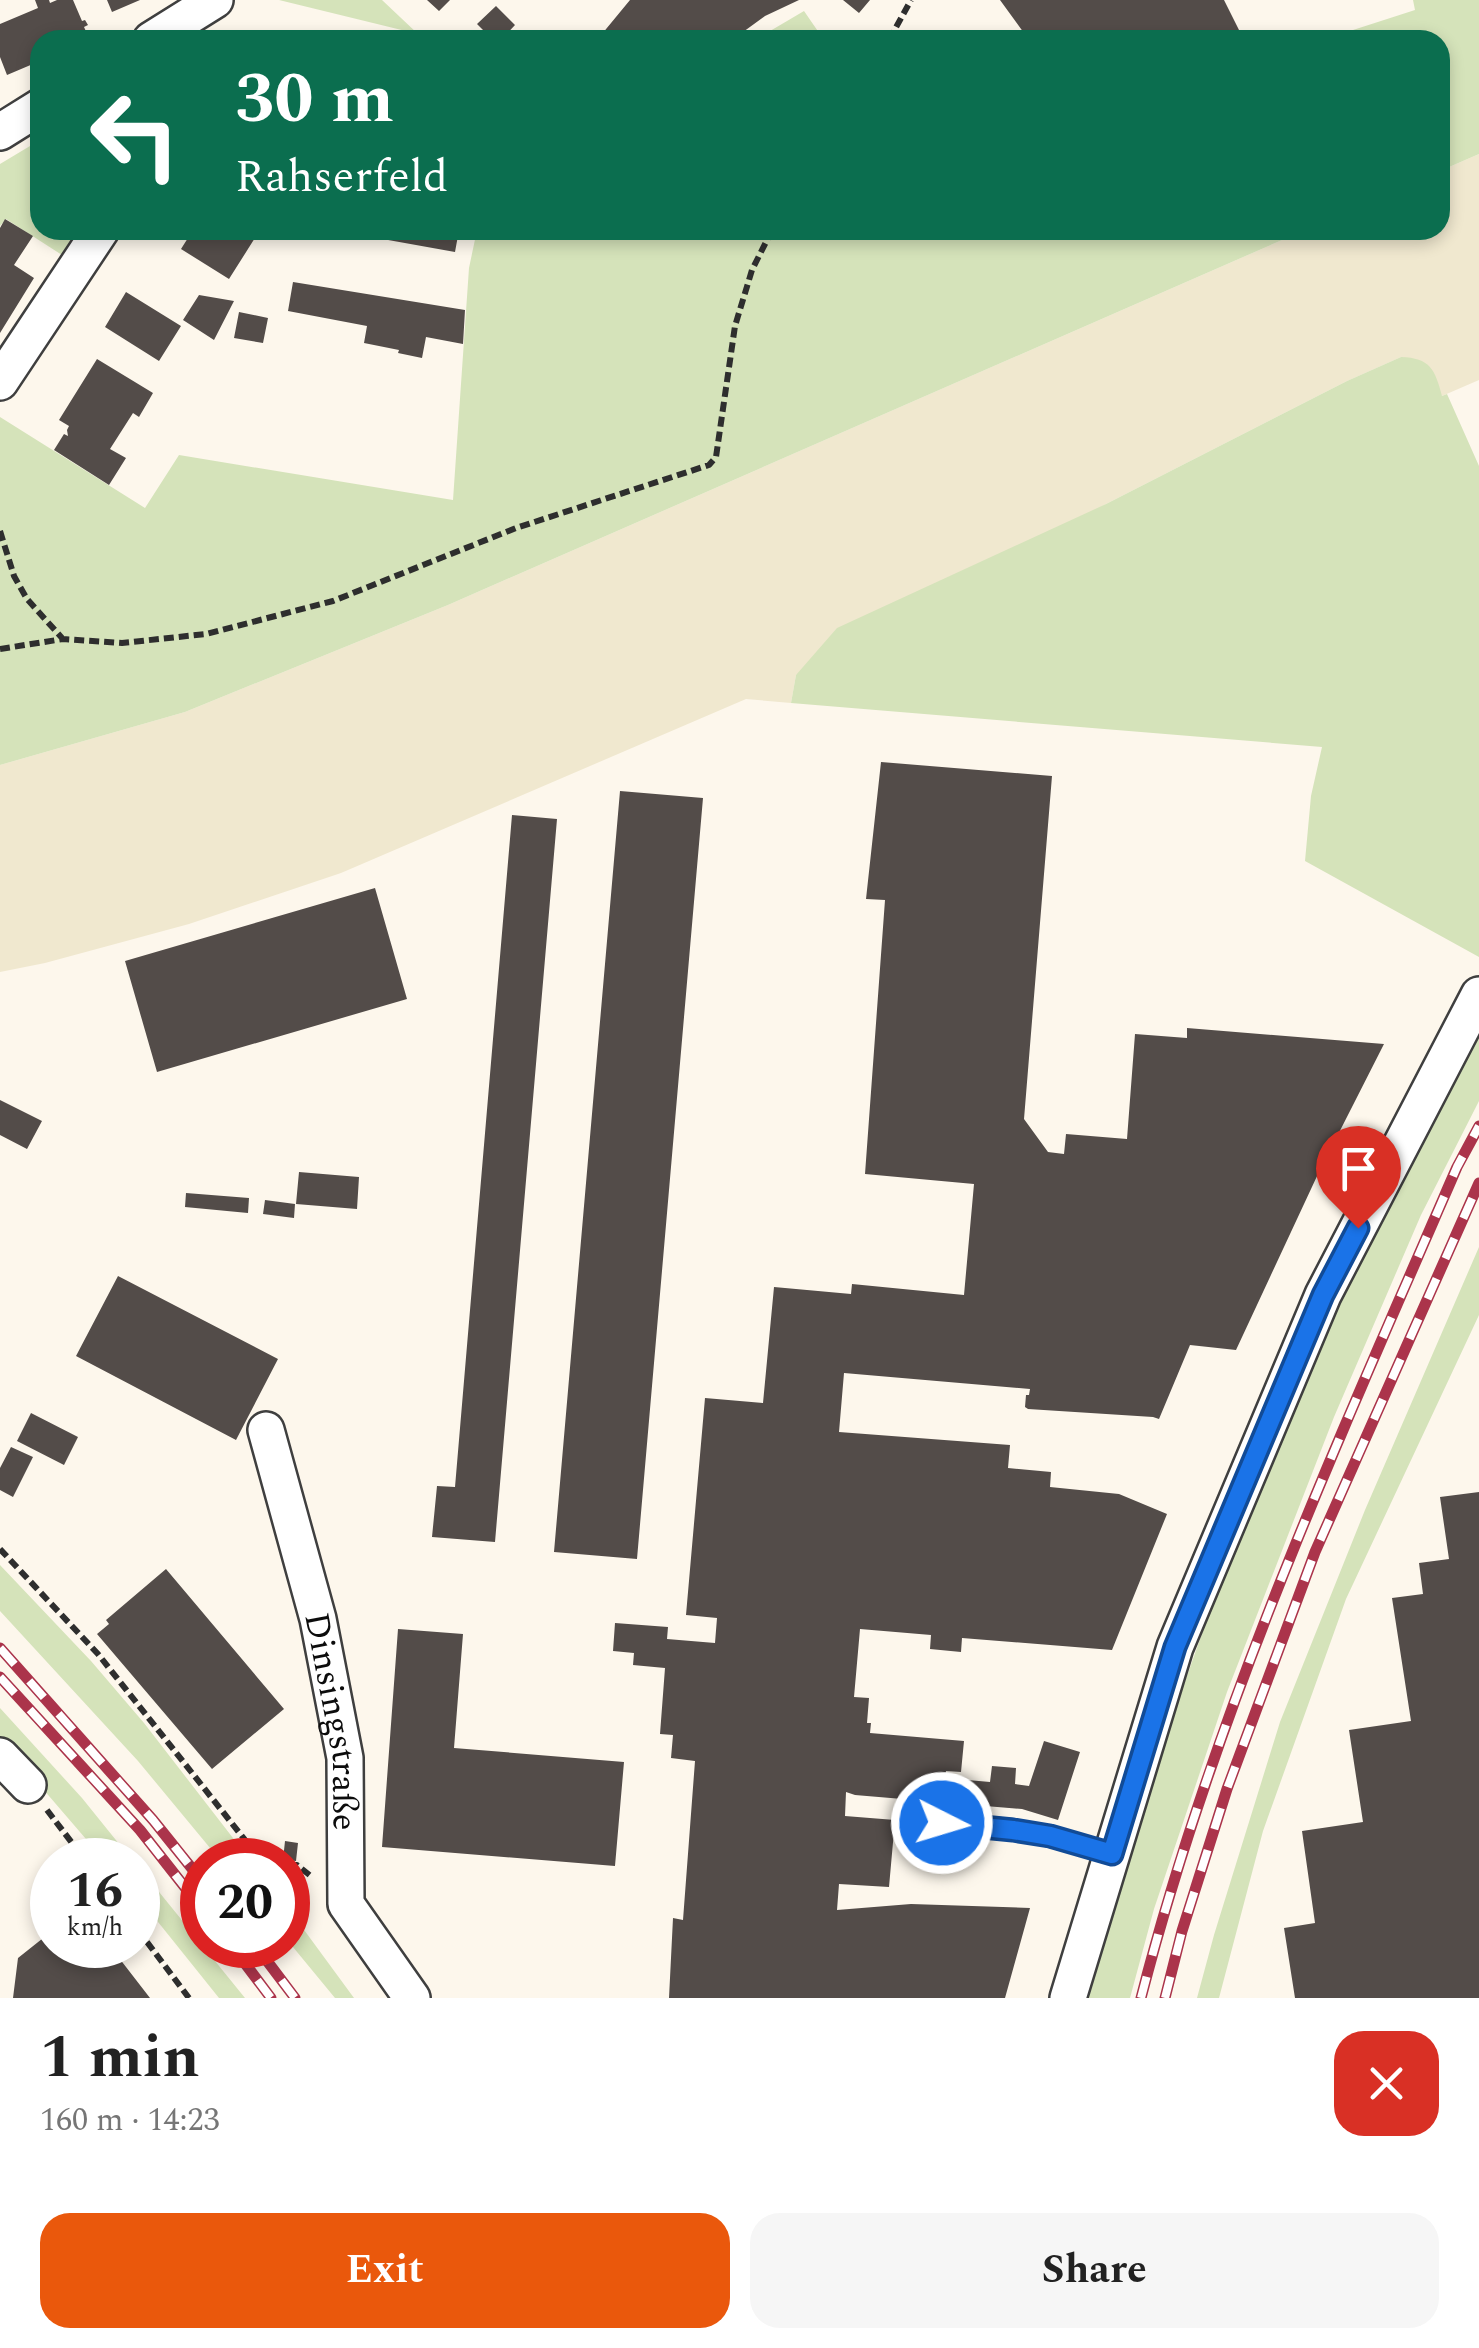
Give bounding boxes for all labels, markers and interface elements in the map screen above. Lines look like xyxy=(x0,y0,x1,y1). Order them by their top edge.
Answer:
text: 30 m xyxy=(235,47,394,153)
icon: left xyxy=(70,70,200,200)
text: Rahserfeld xyxy=(235,143,448,212)
pin xyxy=(1316,1126,1401,1229)
icon: arrive xyxy=(1331,1141,1386,1196)
street label: Dinsingstraße xyxy=(289,1608,370,1831)
position arrow xyxy=(890,1771,994,1875)
speed limit sign: 20 xyxy=(180,1838,310,1968)
text: 16 xyxy=(67,1853,123,1929)
text: km/h xyxy=(67,1909,123,1947)
text: 1 min xyxy=(40,2012,200,2104)
button: close xyxy=(1334,2031,1439,2136)
text: 160 m · 14:23 xyxy=(40,2096,220,2145)
button: Exit xyxy=(40,2213,730,2328)
button: Share xyxy=(750,2213,1439,2328)

